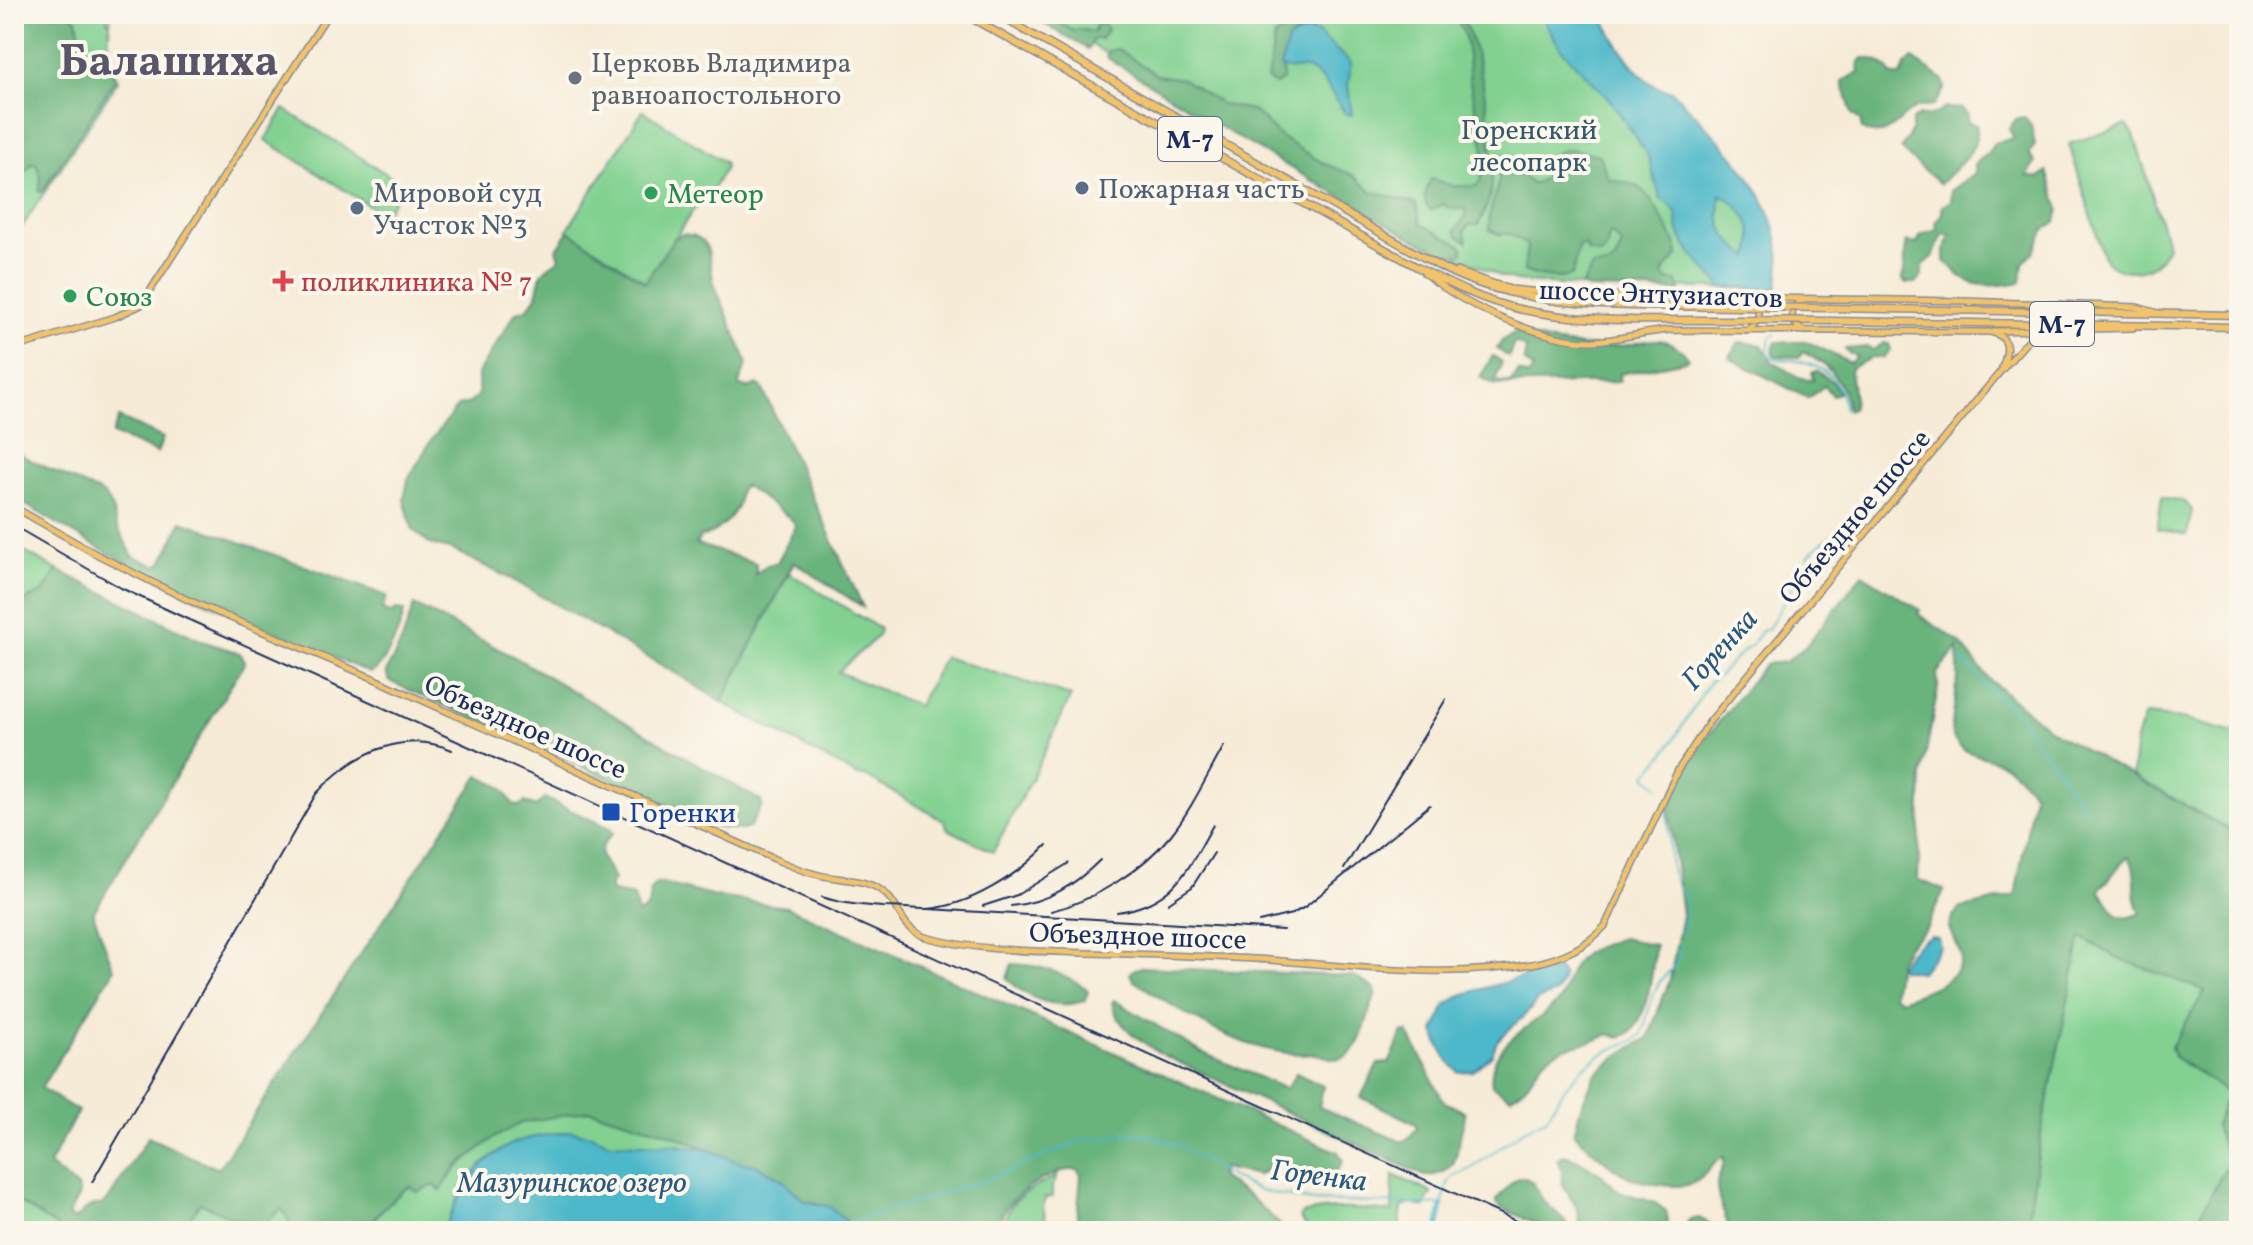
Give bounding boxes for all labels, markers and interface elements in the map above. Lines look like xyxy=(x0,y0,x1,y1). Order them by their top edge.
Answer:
district label: Балашиха xyxy=(59,33,279,94)
place label: Церковь Владимира равноапостольного xyxy=(591,45,852,116)
marker: Церковь Владимира равноапостольного xyxy=(566,69,584,87)
park label: Горенский лесопарк xyxy=(1461,112,1597,183)
road number: М-7 xyxy=(1158,117,1222,161)
place label: Пожарная часть xyxy=(1098,171,1305,210)
place label: Мировой суд Участок №3 xyxy=(373,175,542,246)
place label: Метеор xyxy=(667,176,764,215)
marker: Пожарная часть xyxy=(1073,179,1091,197)
marker: Метеор xyxy=(642,184,660,202)
marker: Мировой суд Участок №3 xyxy=(348,199,366,217)
place label: поликлиника № 7 xyxy=(301,264,532,303)
marker: поликлиника № 7 xyxy=(272,270,294,292)
street label: шоссе Энтузиастов xyxy=(1538,272,1784,319)
place label: Союз xyxy=(86,279,152,318)
marker: Союз xyxy=(61,287,79,305)
road number: М-7 xyxy=(2030,302,2094,346)
street label: Объездное шоссе xyxy=(1771,422,1941,614)
water label: Горенка xyxy=(1672,600,1769,700)
street label: Объездное шоссе xyxy=(417,666,633,790)
place label: Горенки xyxy=(629,795,736,834)
marker: Горенки xyxy=(600,801,622,823)
street label: Объездное шоссе xyxy=(1028,914,1248,961)
water label: Горенка xyxy=(1268,1150,1369,1204)
water label: Мазуринское озеро xyxy=(456,1163,687,1205)

